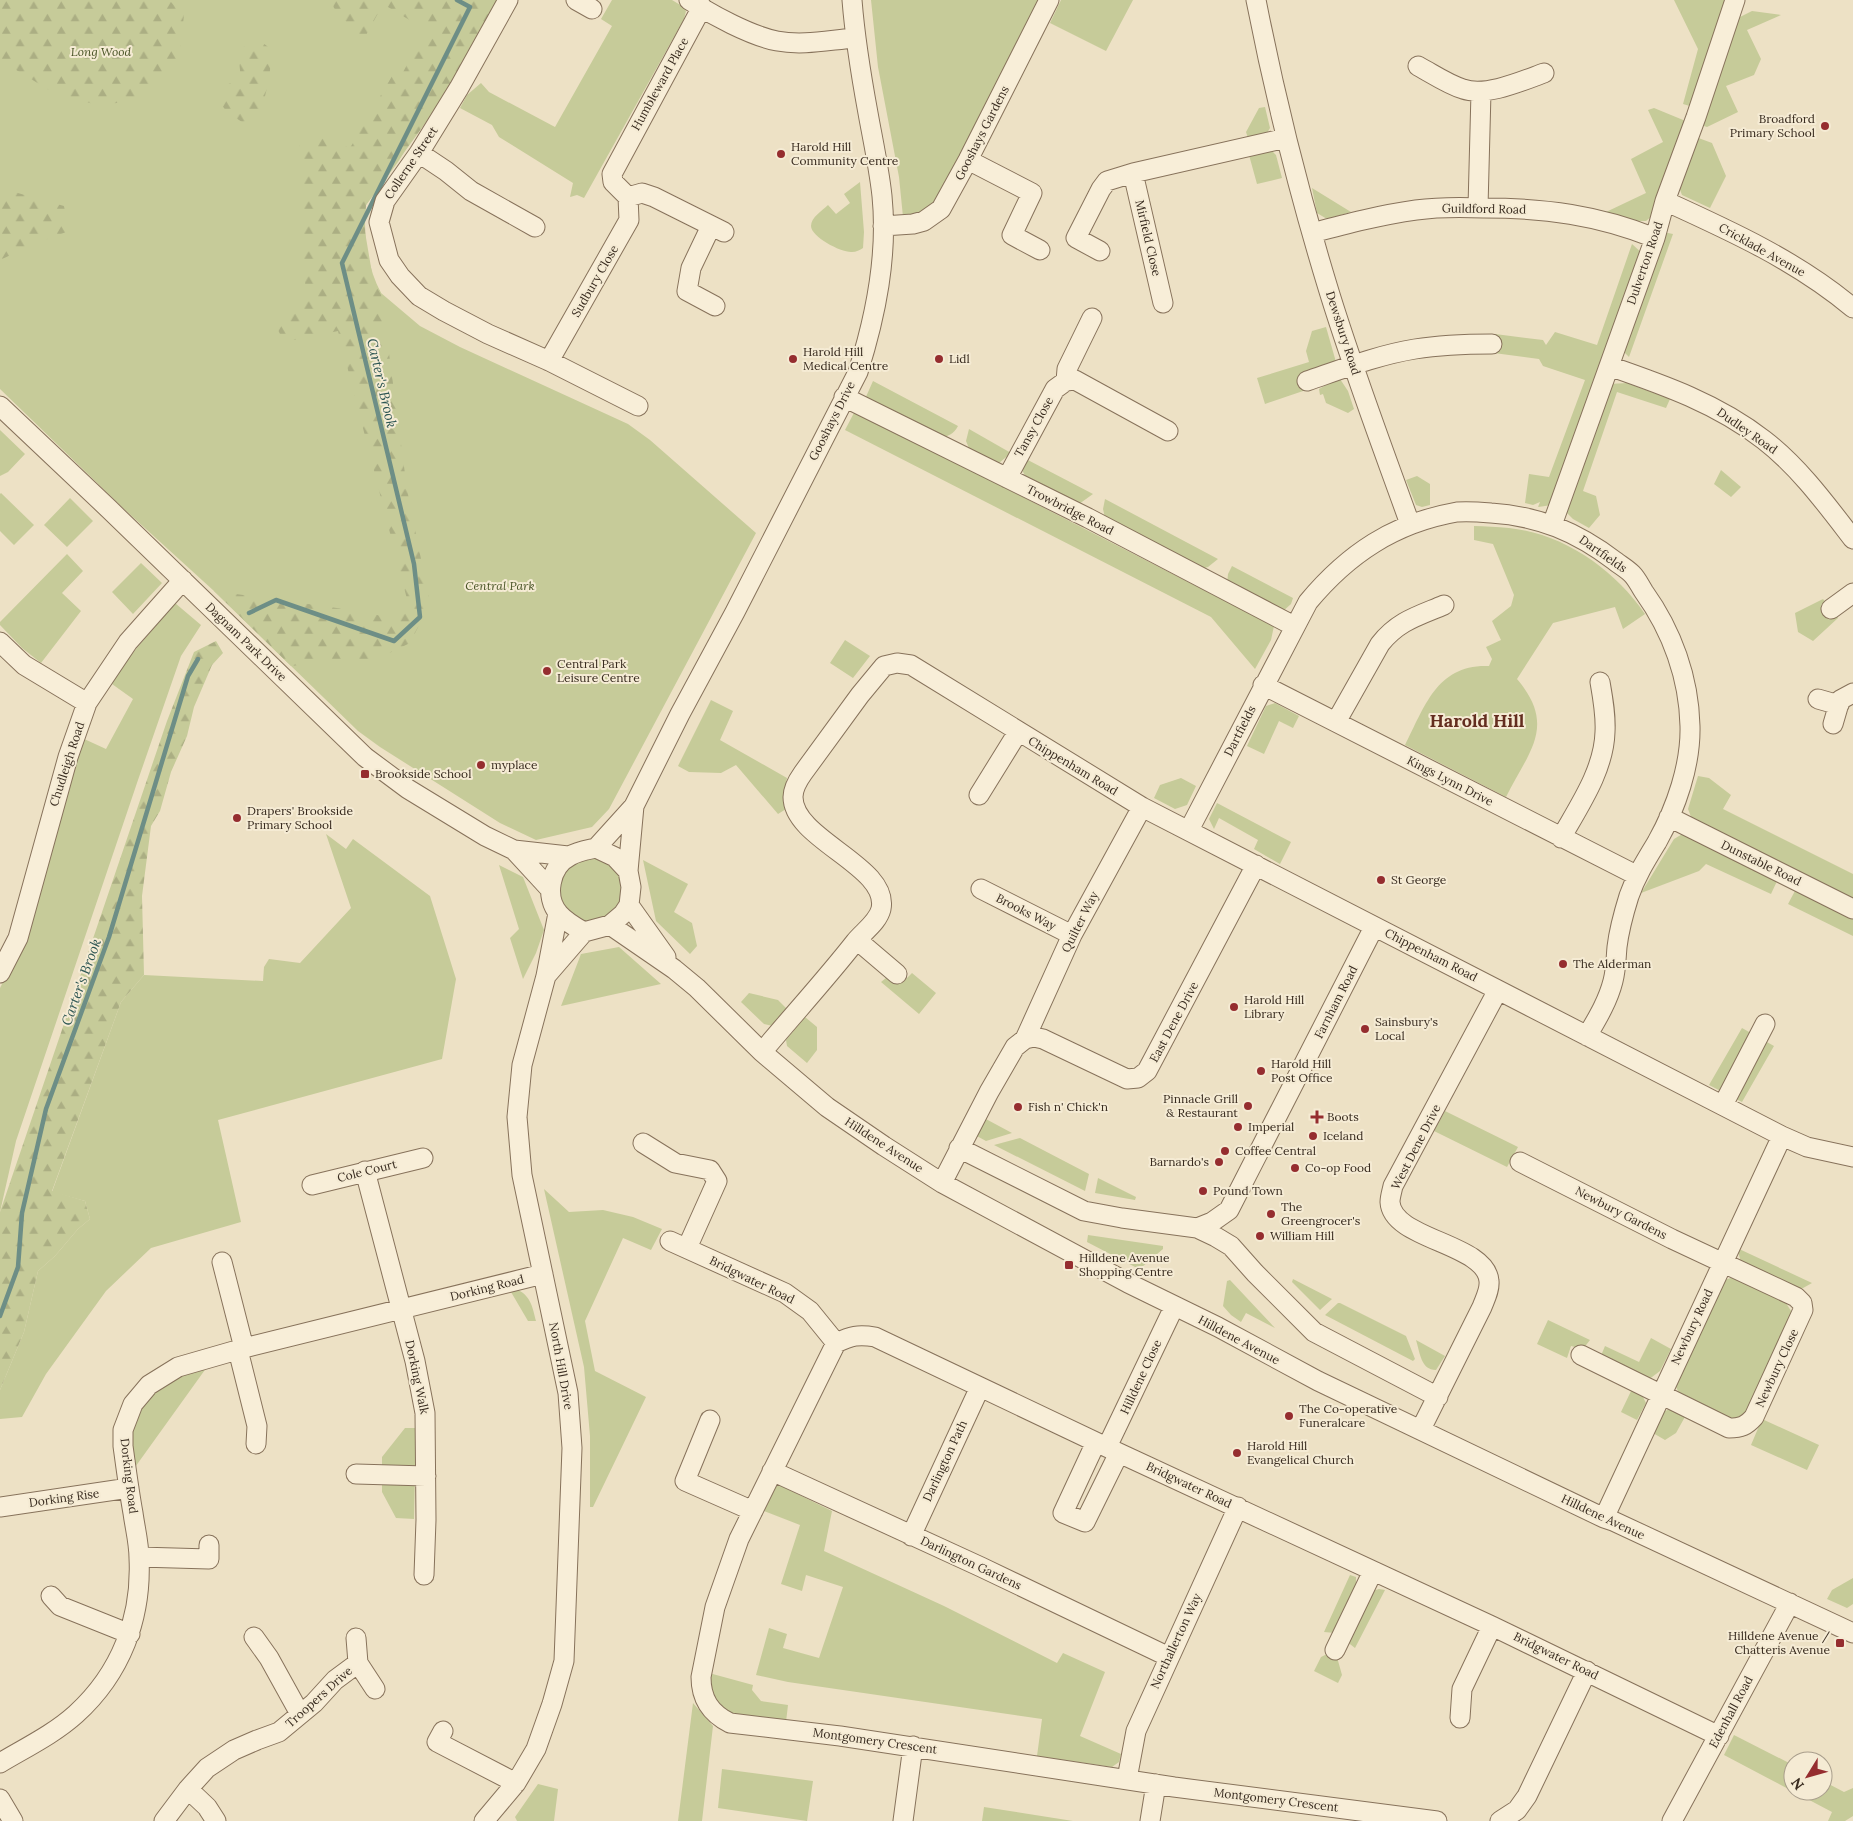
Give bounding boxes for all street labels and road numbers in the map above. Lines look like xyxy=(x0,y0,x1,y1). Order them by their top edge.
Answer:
street label: Humbleward Place xyxy=(628,34,692,133)
street label: Gooshays Gardens xyxy=(951,83,1012,183)
street label: Collerne Street xyxy=(381,123,441,202)
street label: Mirfield Close xyxy=(1132,198,1165,278)
street label: Guildford Road xyxy=(1442,200,1526,217)
street label: Dulverton Road xyxy=(1623,219,1666,306)
street label: Cricklade Avenue xyxy=(1716,220,1809,280)
street label: Sudbury Close xyxy=(568,242,622,320)
street label: Dewsbury Road xyxy=(1323,289,1364,377)
street label: Gooshays Drive xyxy=(805,378,858,463)
street label: Tansy Close xyxy=(1011,394,1057,460)
street label: Dudley Road xyxy=(1714,404,1780,457)
street label: Trowbridge Road xyxy=(1024,481,1116,538)
street label: Dartfields xyxy=(1576,532,1630,576)
street label: Dagnam Park Drive xyxy=(203,599,290,685)
street label: Dartfields xyxy=(1220,702,1259,759)
street label: Chudleigh Road xyxy=(46,720,87,808)
street label: Chippenham Road xyxy=(1026,733,1121,798)
street label: Kings Lynn Drive xyxy=(1405,752,1496,809)
street label: Dunstable Road xyxy=(1719,837,1804,888)
street label: Quilter Way xyxy=(1058,888,1102,955)
street label: Brooks Way xyxy=(994,890,1059,933)
street label: Chippenham Road xyxy=(1382,925,1480,984)
street label: Farnham Road xyxy=(1311,963,1360,1041)
street label: East Dene Drive xyxy=(1146,978,1201,1065)
street label: West Dene Drive xyxy=(1388,1101,1444,1192)
street label: Hilldene Avenue xyxy=(842,1114,927,1176)
street label: Cole Court xyxy=(336,1156,399,1185)
street label: Newbury Gardens xyxy=(1573,1183,1670,1242)
street label: Bridgwater Road xyxy=(707,1252,797,1307)
street label: Dorking Road xyxy=(448,1271,525,1304)
street label: Newbury Road xyxy=(1667,1286,1716,1367)
street label: Hilldene Avenue xyxy=(1196,1312,1283,1368)
street label: North Hill Drive xyxy=(546,1321,577,1411)
street label: Newbury Close xyxy=(1752,1326,1801,1409)
street label: Hilldene Close xyxy=(1117,1337,1165,1416)
street label: Dorking Walk xyxy=(402,1338,433,1416)
street label: Darlington Path xyxy=(919,1418,970,1504)
street label: Dorking Road xyxy=(117,1437,142,1514)
street label: Bridgwater Road xyxy=(1144,1458,1234,1511)
street label: Dorking Rise xyxy=(28,1485,101,1510)
street label: Hilldene Avenue xyxy=(1559,1491,1648,1543)
street label: Darlington Gardens xyxy=(918,1533,1025,1593)
street label: Northallerton Way xyxy=(1147,1590,1205,1691)
street label: Bridgwater Road xyxy=(1511,1628,1601,1683)
street label: Troopers Drive xyxy=(282,1663,355,1730)
street label: Edenhall Road xyxy=(1705,1673,1756,1750)
street label: Montgomery Crescent xyxy=(812,1724,939,1757)
street label: Montgomery Crescent xyxy=(1213,1784,1340,1815)

